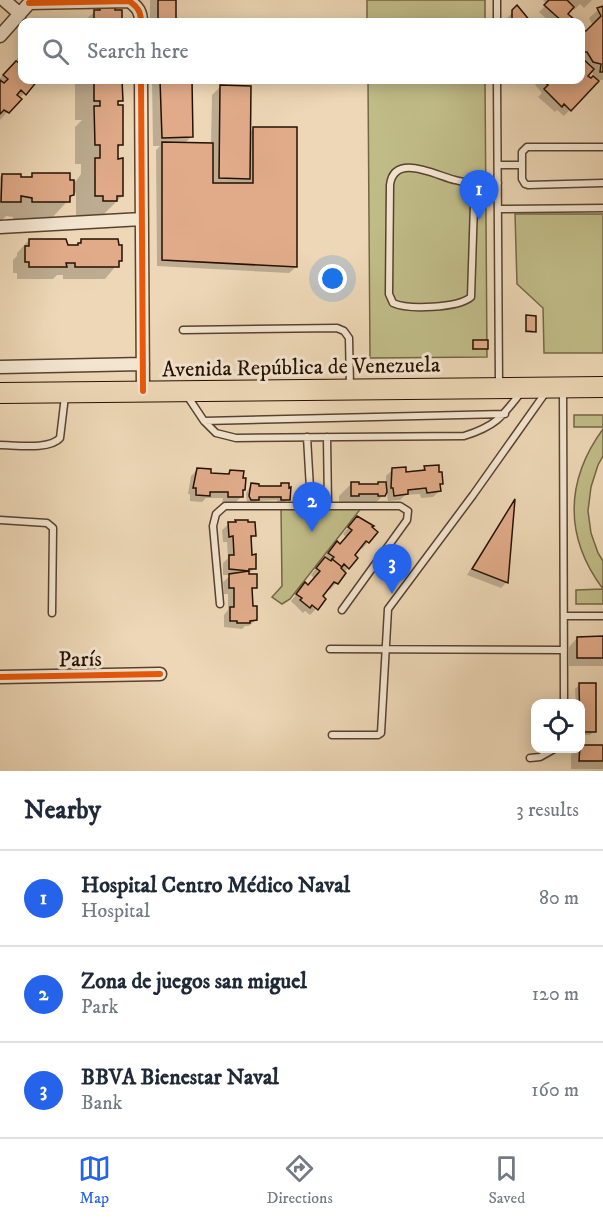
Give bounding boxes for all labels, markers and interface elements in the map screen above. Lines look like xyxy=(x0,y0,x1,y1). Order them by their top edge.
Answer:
search box xyxy=(18,18,585,84)
icon: search xyxy=(39,35,72,68)
text: Search here xyxy=(87,38,189,65)
pin: 1 xyxy=(460,170,498,220)
your location xyxy=(318,264,347,293)
street label: Avenida República de Venezuela xyxy=(162,352,441,383)
pin: 2 xyxy=(292,482,332,532)
pin: 3 xyxy=(372,544,412,594)
street label: París xyxy=(58,646,102,673)
map controls xyxy=(531,699,585,753)
button: locate xyxy=(531,699,585,753)
text: Nearby xyxy=(24,794,101,827)
text: 3 results xyxy=(516,798,579,823)
text: Hospital Centro Médico Naval xyxy=(81,872,350,899)
text: 1 xyxy=(40,886,47,911)
text: 80 m xyxy=(539,886,579,911)
text: Hospital xyxy=(81,899,150,924)
text: Zona de juegos san miguel xyxy=(81,968,307,995)
text: 2 xyxy=(39,982,48,1007)
text: 120 m xyxy=(532,982,579,1007)
text: Park xyxy=(81,995,118,1020)
text: BBVA Bienestar Naval xyxy=(81,1064,279,1091)
text: 3 xyxy=(40,1078,47,1103)
text: 160 m xyxy=(531,1078,579,1103)
text: Bank xyxy=(81,1091,123,1116)
tab: Map xyxy=(78,1152,111,1208)
tab: Directions xyxy=(266,1152,333,1208)
tab: Saved xyxy=(488,1152,525,1208)

